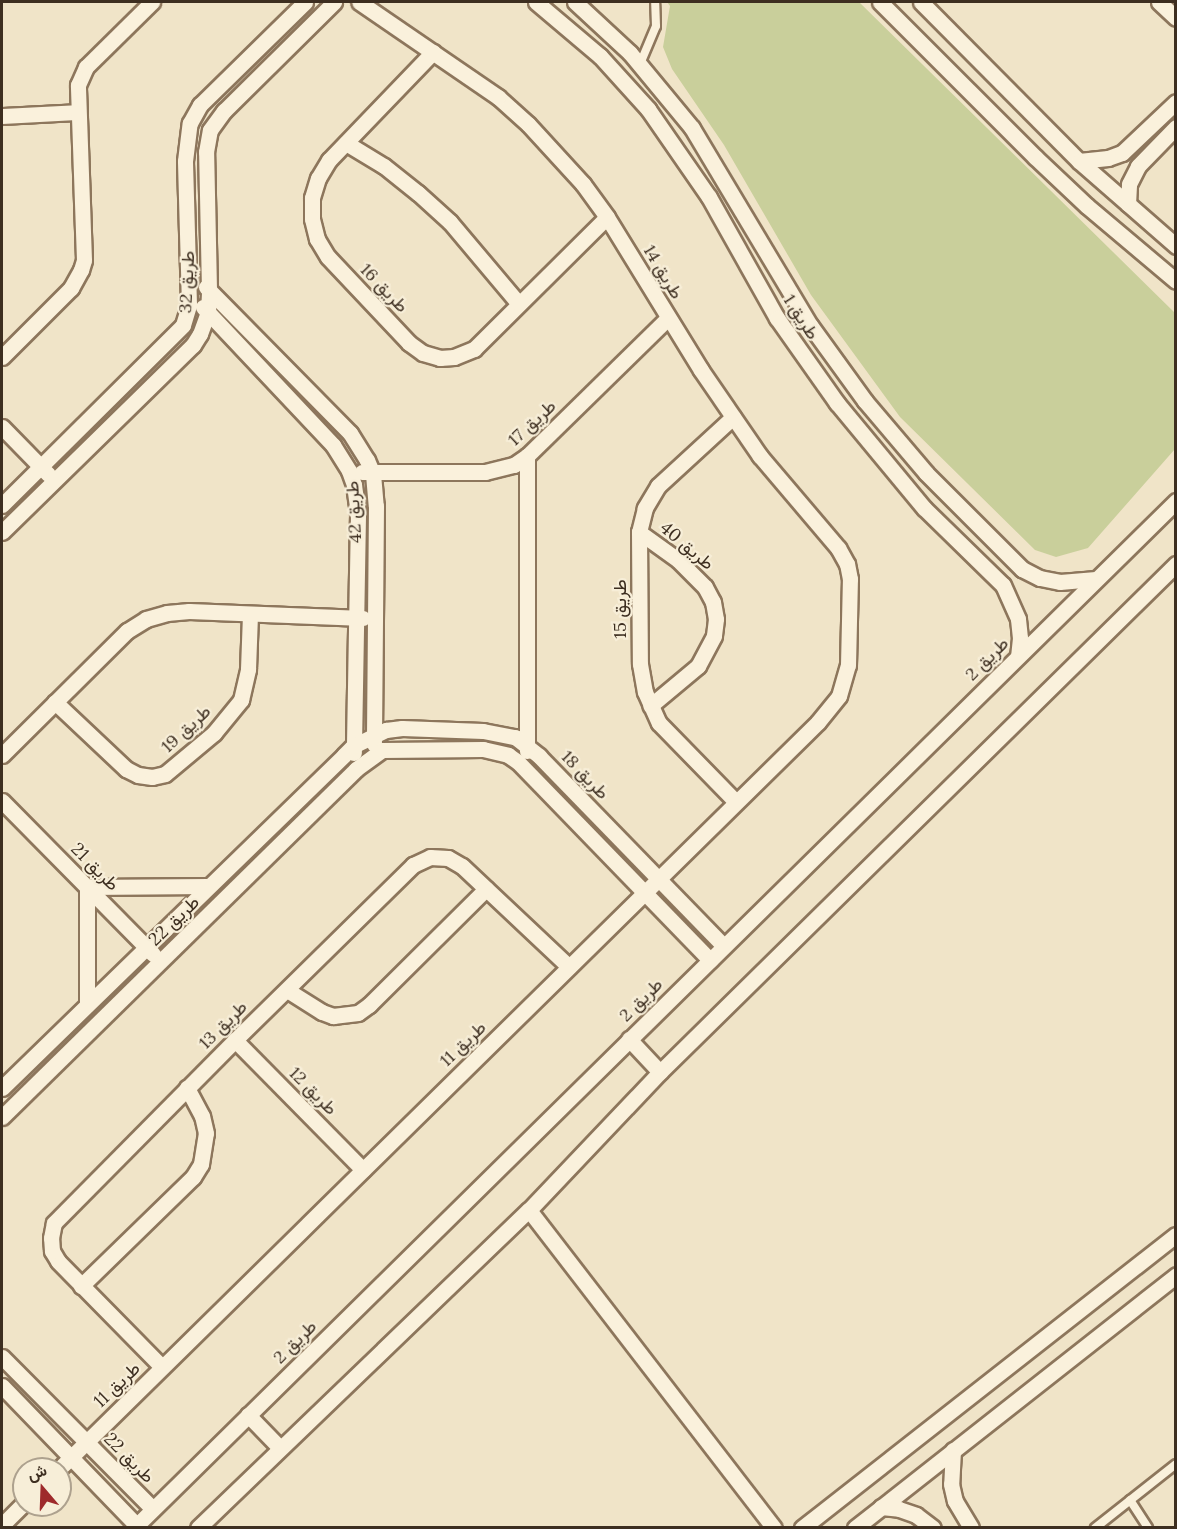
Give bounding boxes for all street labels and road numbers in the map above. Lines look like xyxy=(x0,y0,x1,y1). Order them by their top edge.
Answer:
street label: طريق 14 xyxy=(638,241,688,303)
street label: طريق 32 xyxy=(175,250,199,314)
street label: طريق 16 xyxy=(355,259,413,317)
street label: طريق 1 xyxy=(778,290,824,344)
street label: طريق 17 xyxy=(504,395,560,451)
street label: طريق 42 xyxy=(342,480,366,544)
street label: طريق 40 xyxy=(656,517,718,575)
street label: طريق 15 xyxy=(609,579,631,639)
street label: طريق 2 xyxy=(961,633,1013,685)
street label: طريق 19 xyxy=(157,701,215,757)
street label: طريق 18 xyxy=(557,746,613,804)
street label: طريق 21 xyxy=(66,838,124,896)
street label: طريق 22 xyxy=(144,892,204,950)
street label: طريق 2 xyxy=(615,974,667,1026)
street label: طريق 13 xyxy=(194,996,252,1054)
street label: طريق 11 xyxy=(435,1017,491,1071)
street label: طريق 12 xyxy=(284,1062,342,1120)
street label: طريق 2 xyxy=(269,1316,321,1368)
street label: طريق 11 xyxy=(89,1358,145,1412)
street label: طريق 22 xyxy=(99,1428,159,1488)

